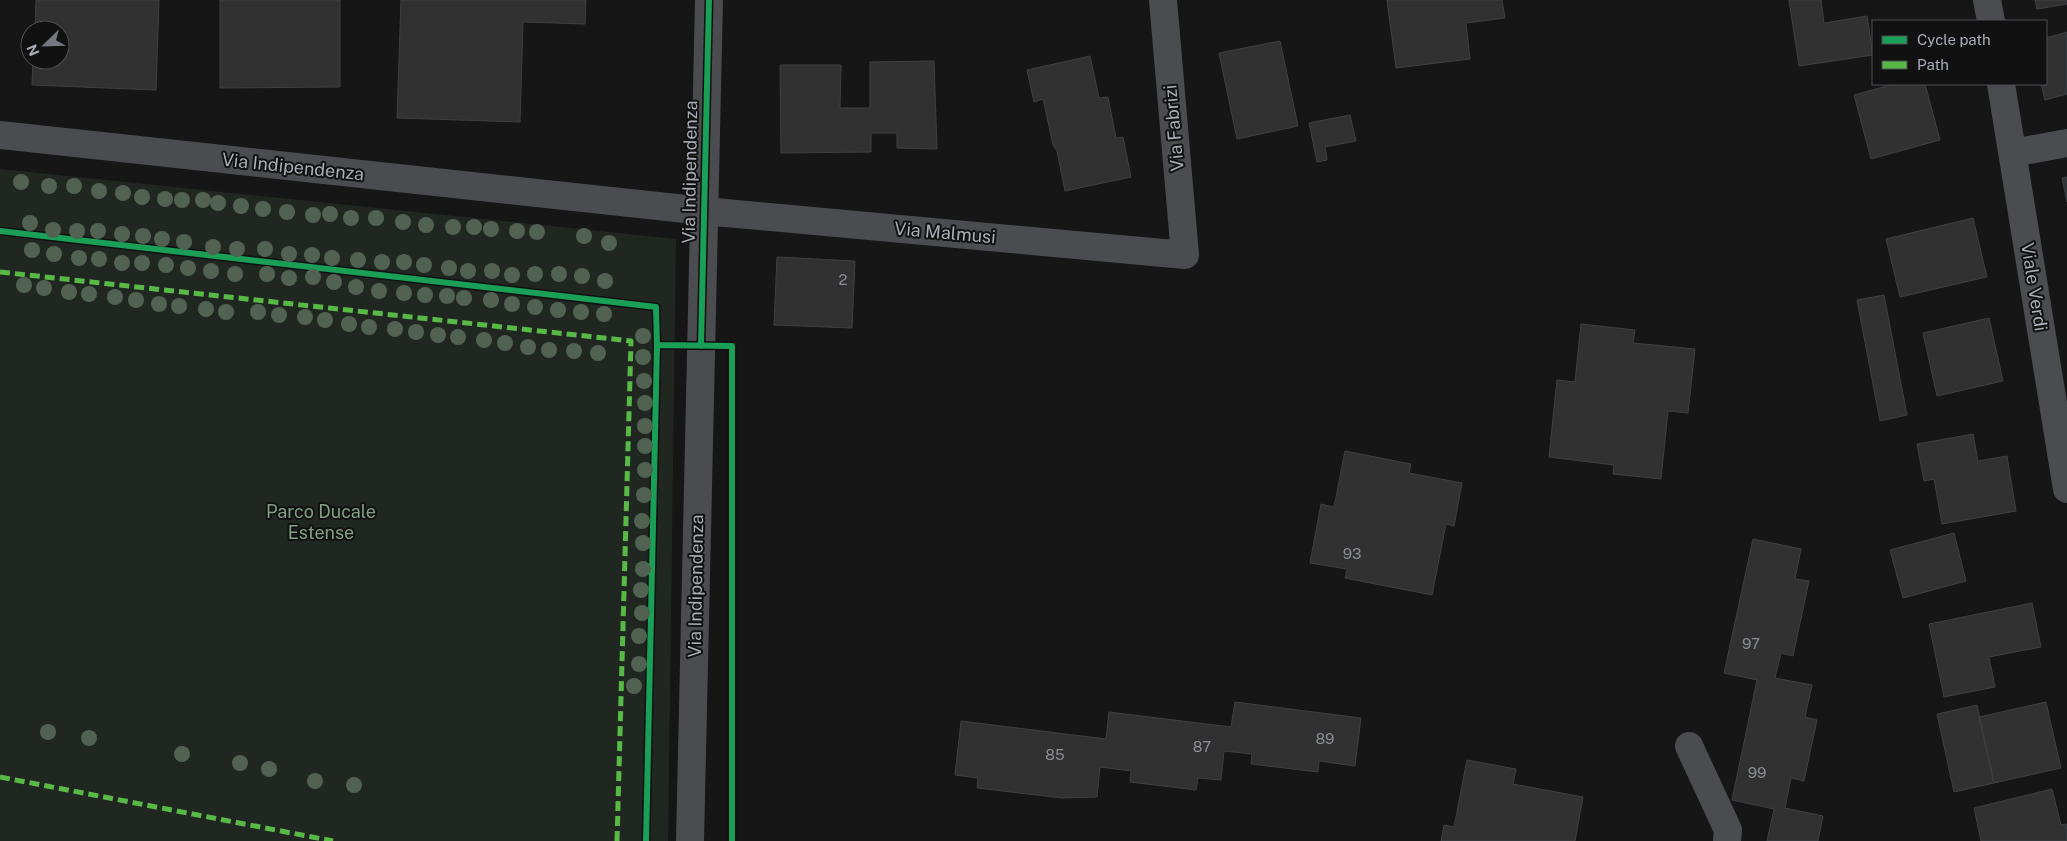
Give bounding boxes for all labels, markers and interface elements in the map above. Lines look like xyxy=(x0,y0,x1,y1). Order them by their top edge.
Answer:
north arrow xyxy=(20,20,70,70)
legend xyxy=(1872,20,2047,85)
text: Cycle path xyxy=(1917,31,1991,48)
text: N xyxy=(24,42,43,58)
text: Path xyxy=(1917,56,1949,73)
street label: Via Fabrizi xyxy=(1159,84,1188,172)
street label: Via Indipendenza xyxy=(678,100,701,244)
street label: Via Indipendenza xyxy=(221,149,365,184)
street label: Via Malmusi xyxy=(893,218,997,247)
street label: Viale Verdi xyxy=(2017,241,2052,333)
house number: 2 xyxy=(839,271,848,288)
park label: Parco Ducale Estense xyxy=(266,501,376,543)
street label: Via Indipendenza xyxy=(684,514,707,658)
house number: 93 xyxy=(1343,545,1361,562)
house number: 97 xyxy=(1742,635,1760,652)
house number: 89 xyxy=(1316,730,1334,747)
house number: 87 xyxy=(1193,738,1211,755)
house number: 85 xyxy=(1045,746,1065,763)
house number: 99 xyxy=(1748,764,1766,781)

